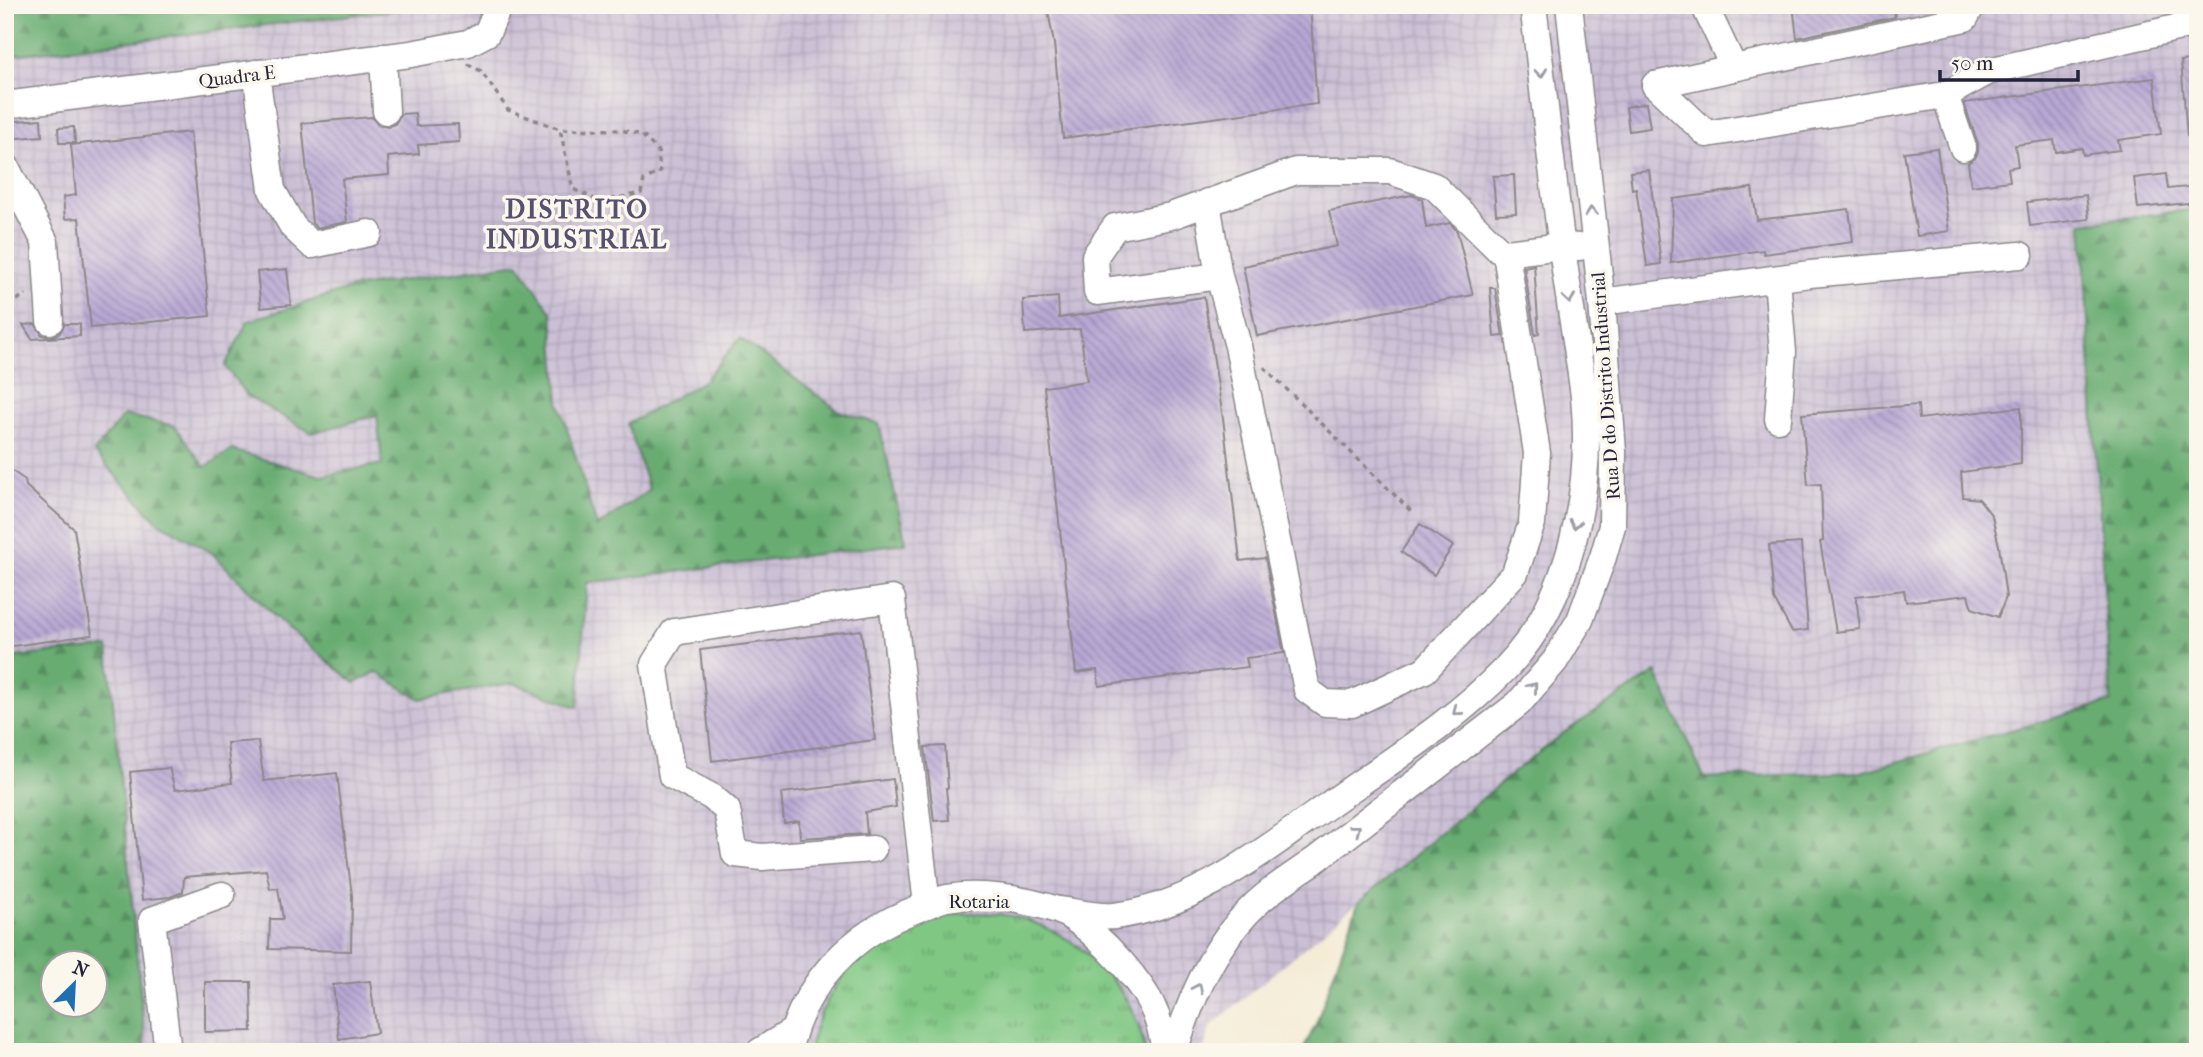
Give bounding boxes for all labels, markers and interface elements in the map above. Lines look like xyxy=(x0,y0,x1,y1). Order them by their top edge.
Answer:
scale bar xyxy=(1940,38,2079,82)
text: 50 m xyxy=(1951,51,1994,75)
street label: Quadra E xyxy=(198,61,277,93)
one-way arrow xyxy=(1534,67,1549,79)
district label: DISTRITO INDUSTRIAL xyxy=(486,194,668,255)
one-way arrow xyxy=(1584,206,1599,217)
street label: Rua D do Distrito Industrial xyxy=(1587,271,1625,501)
one-way arrow xyxy=(1562,293,1577,305)
one-way arrow xyxy=(1569,518,1584,530)
one-way arrow xyxy=(1525,682,1537,695)
one-way arrow xyxy=(1452,703,1465,716)
one-way arrow xyxy=(1348,825,1361,837)
street label: Rotaria xyxy=(948,891,1010,913)
north arrow xyxy=(38,948,108,1018)
text: N xyxy=(69,956,92,983)
one-way arrow xyxy=(1190,983,1204,995)

